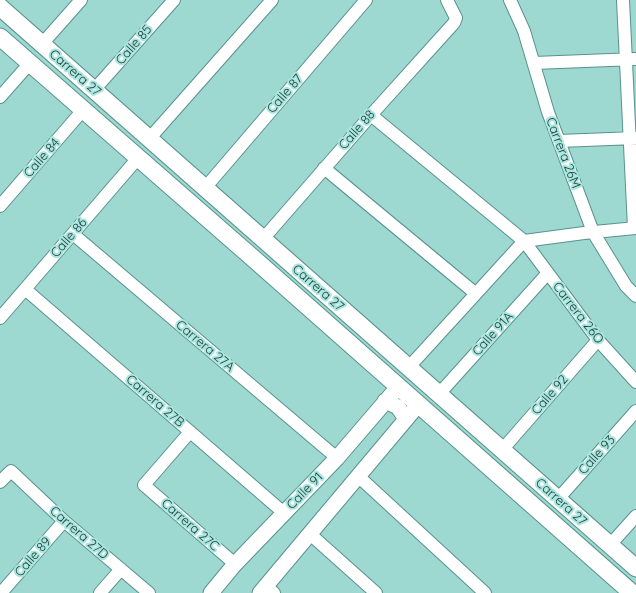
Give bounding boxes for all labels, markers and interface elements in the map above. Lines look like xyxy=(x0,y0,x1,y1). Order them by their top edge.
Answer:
street label: Calle 85 xyxy=(113,22,155,68)
street label: Carrera 27 xyxy=(46,46,104,100)
street label: Calle 87 xyxy=(264,71,306,117)
street label: Calle 88 xyxy=(336,107,378,153)
street label: Carrera 26M xyxy=(542,115,584,191)
street label: Calle 84 xyxy=(21,135,63,181)
street label: Calle 86 xyxy=(48,215,90,261)
street label: Carrera 27 xyxy=(289,261,347,315)
street label: Carrera 26O xyxy=(549,279,607,347)
street label: Calle 91A xyxy=(469,309,517,359)
street label: Carrera 27A xyxy=(173,317,237,375)
street label: Carrera 27B xyxy=(123,372,187,430)
street label: Calle 92 xyxy=(529,372,571,418)
street label: Calle 93 xyxy=(575,432,619,478)
street label: Calle 91 xyxy=(284,469,326,513)
street label: Carrera 27 xyxy=(532,475,590,529)
street label: Carrera 27C xyxy=(158,496,222,554)
street label: Carrera 27D xyxy=(46,503,112,563)
street label: Calle 89 xyxy=(12,534,54,580)

